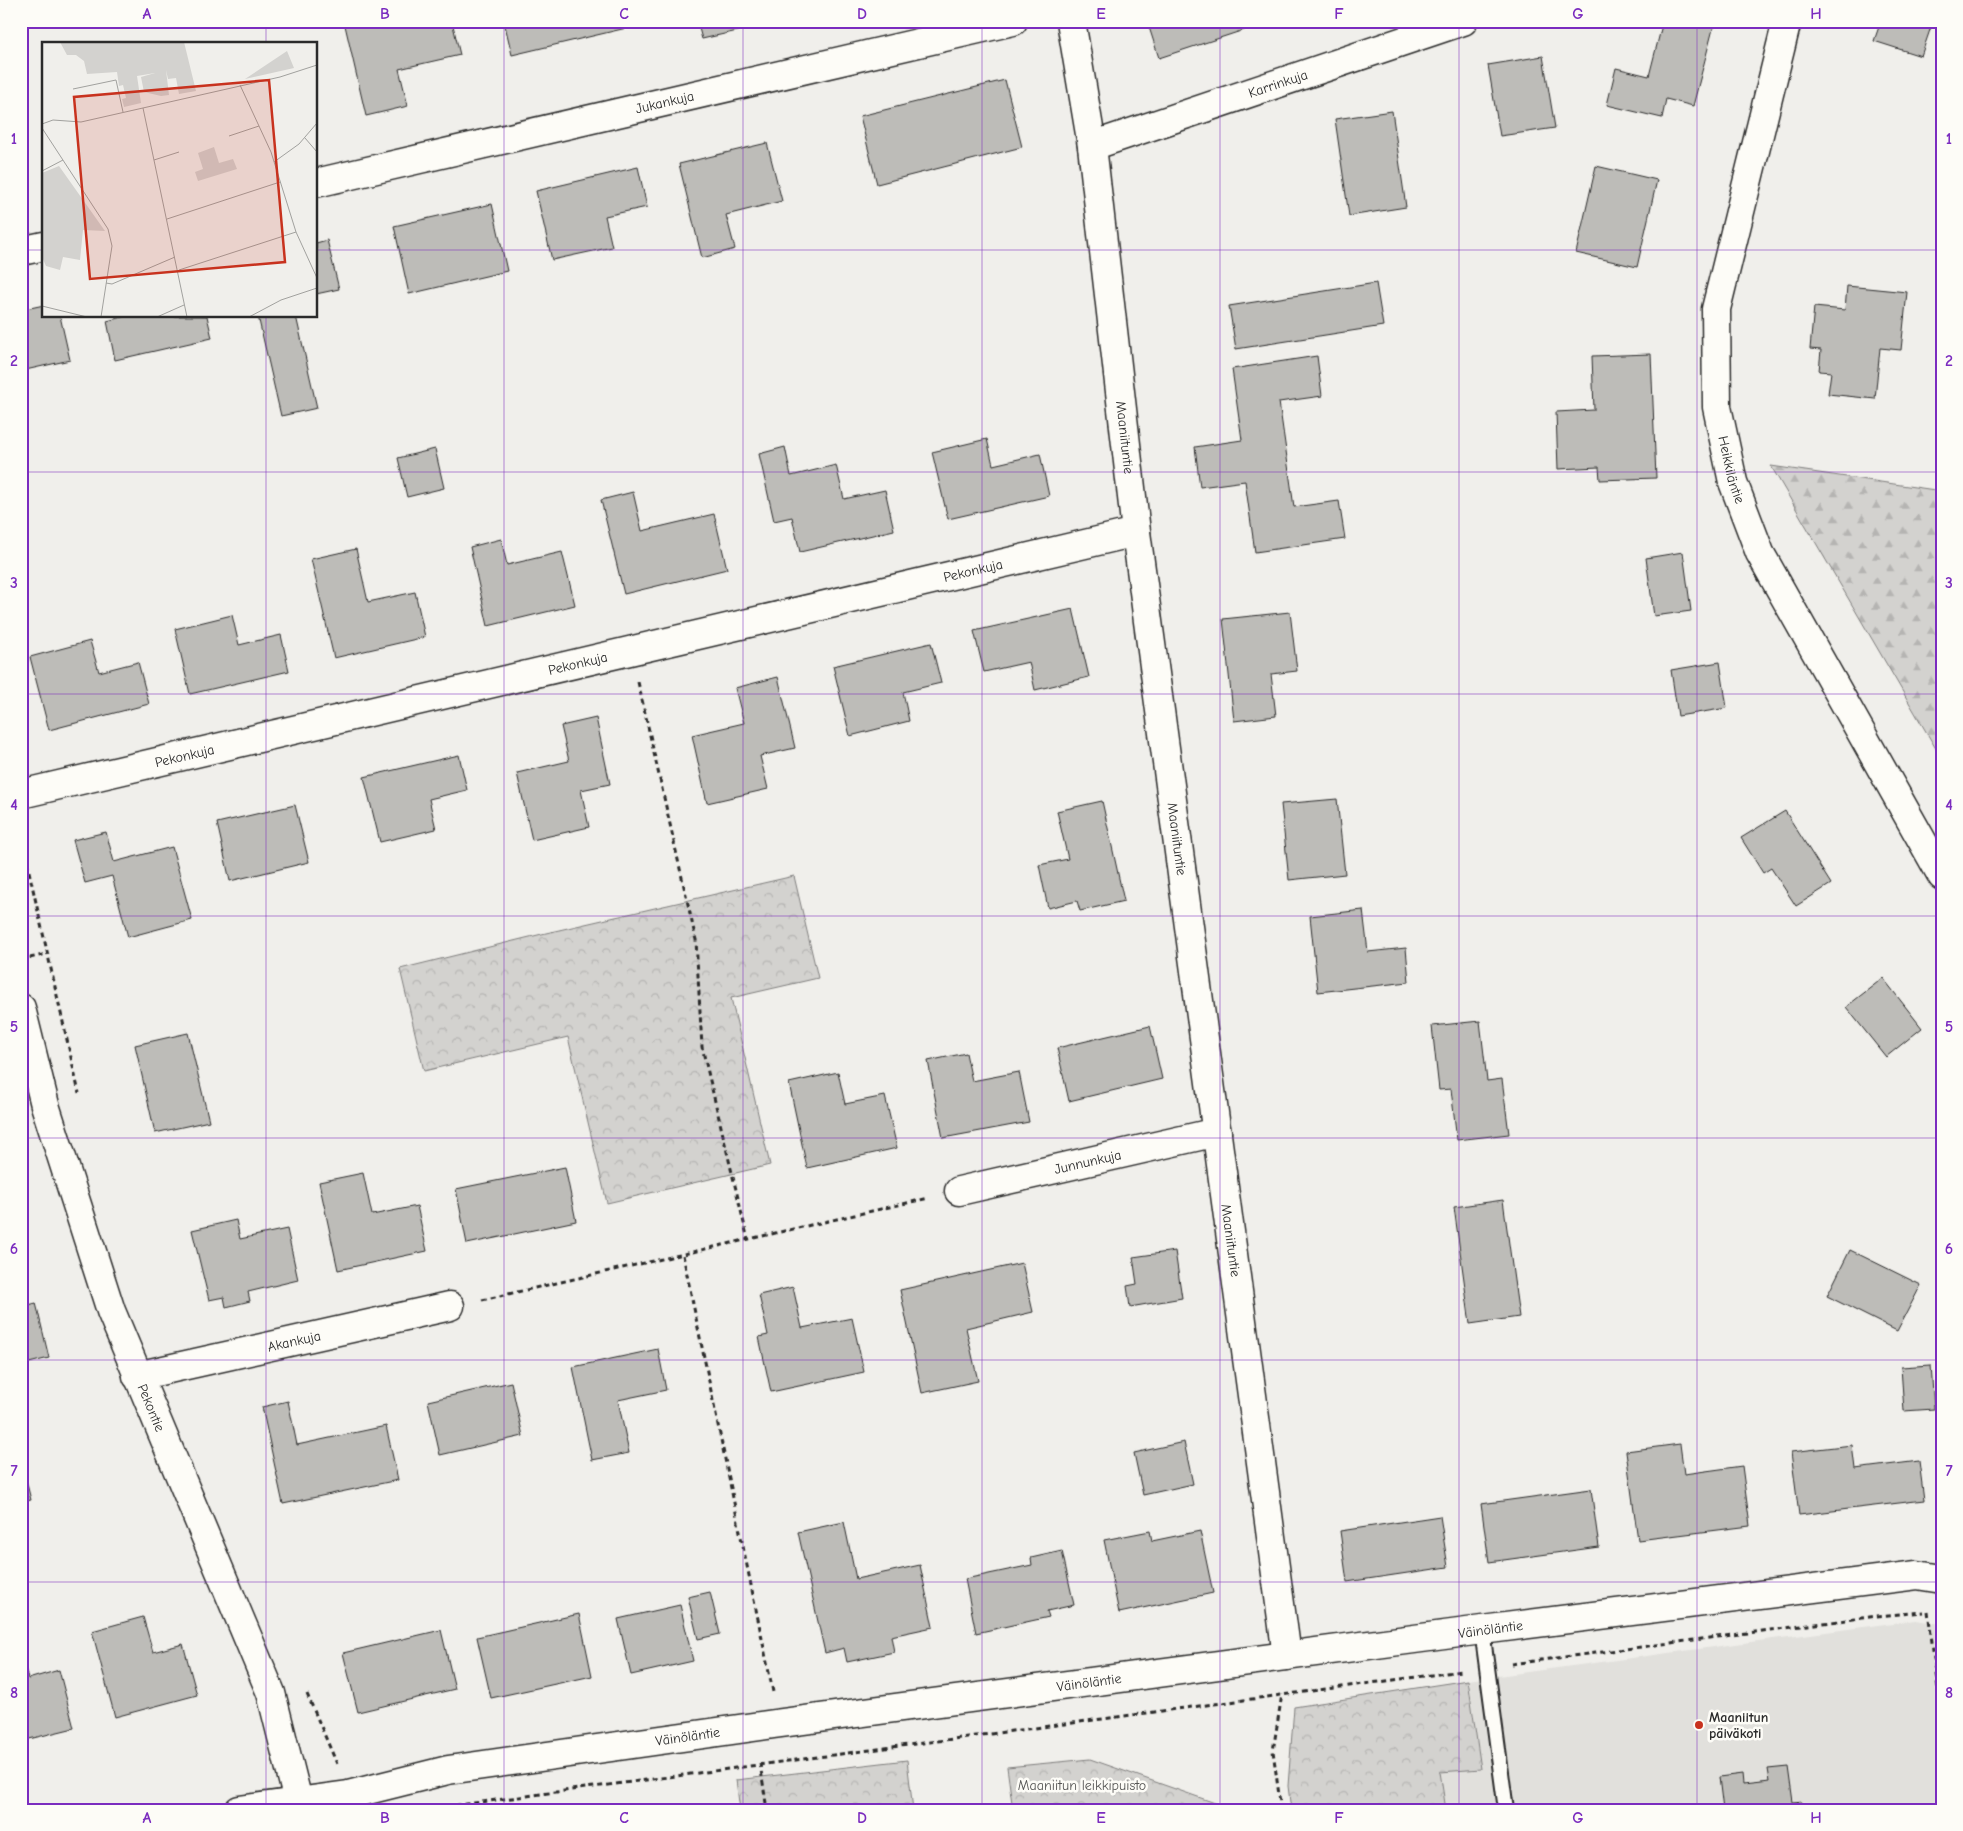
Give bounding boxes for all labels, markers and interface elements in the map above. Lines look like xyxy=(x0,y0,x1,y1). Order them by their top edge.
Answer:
text: A xyxy=(143,5,152,23)
text: B xyxy=(380,5,390,23)
text: C xyxy=(619,5,629,23)
text: D xyxy=(857,5,867,23)
text: E xyxy=(1096,5,1106,23)
text: F xyxy=(1334,5,1344,23)
text: G xyxy=(1572,5,1584,23)
text: H xyxy=(1810,5,1822,23)
inset map xyxy=(42,42,318,318)
street label: Karrinkuja xyxy=(1246,66,1310,101)
street label: Jukankuja xyxy=(634,87,696,117)
text: 1 xyxy=(11,130,17,148)
text: 1 xyxy=(1946,130,1952,148)
text: 2 xyxy=(10,352,18,370)
text: 2 xyxy=(1945,352,1953,370)
street label: Maaniituntie xyxy=(1113,400,1138,475)
street label: Heikkiläntie xyxy=(1715,434,1749,506)
street label: Pekonkuja xyxy=(942,555,1004,585)
text: 3 xyxy=(10,574,18,592)
text: 3 xyxy=(1945,574,1953,592)
street label: Pekonkuja xyxy=(546,648,609,678)
street label: Pekonkuja xyxy=(153,740,216,771)
text: 4 xyxy=(10,796,18,814)
text: 4 xyxy=(1945,796,1953,814)
street label: Maaniituntie xyxy=(1164,801,1191,877)
text: 5 xyxy=(10,1018,18,1036)
text: 5 xyxy=(1945,1018,1953,1036)
street label: Junnunkuja xyxy=(1052,1146,1123,1177)
street label: Maaniituntie xyxy=(1218,1203,1244,1278)
text: 6 xyxy=(10,1240,18,1258)
text: 6 xyxy=(1945,1240,1953,1258)
street label: Akankuja xyxy=(266,1327,322,1355)
street label: Pekontie xyxy=(134,1381,169,1434)
text: 7 xyxy=(10,1462,18,1480)
text: 7 xyxy=(1945,1462,1953,1480)
street label: Väinöläntie xyxy=(1457,1616,1524,1642)
street label: Väinöläntie xyxy=(1055,1669,1122,1695)
text: 8 xyxy=(10,1684,18,1702)
text: 8 xyxy=(1945,1684,1953,1702)
place label: Maaniitun päiväkoti xyxy=(1709,1709,1768,1742)
marker: Maaniitun päiväkoti xyxy=(1693,1719,1705,1731)
street label: Väinöläntie xyxy=(654,1723,721,1749)
park label: Maaniitun leikkipuisto xyxy=(1018,1777,1146,1794)
text: A xyxy=(143,1809,152,1827)
text: B xyxy=(380,1809,390,1827)
text: C xyxy=(619,1809,629,1827)
text: D xyxy=(857,1809,867,1827)
text: E xyxy=(1096,1809,1106,1827)
text: F xyxy=(1334,1809,1344,1827)
text: G xyxy=(1572,1809,1584,1827)
text: H xyxy=(1810,1809,1822,1827)

